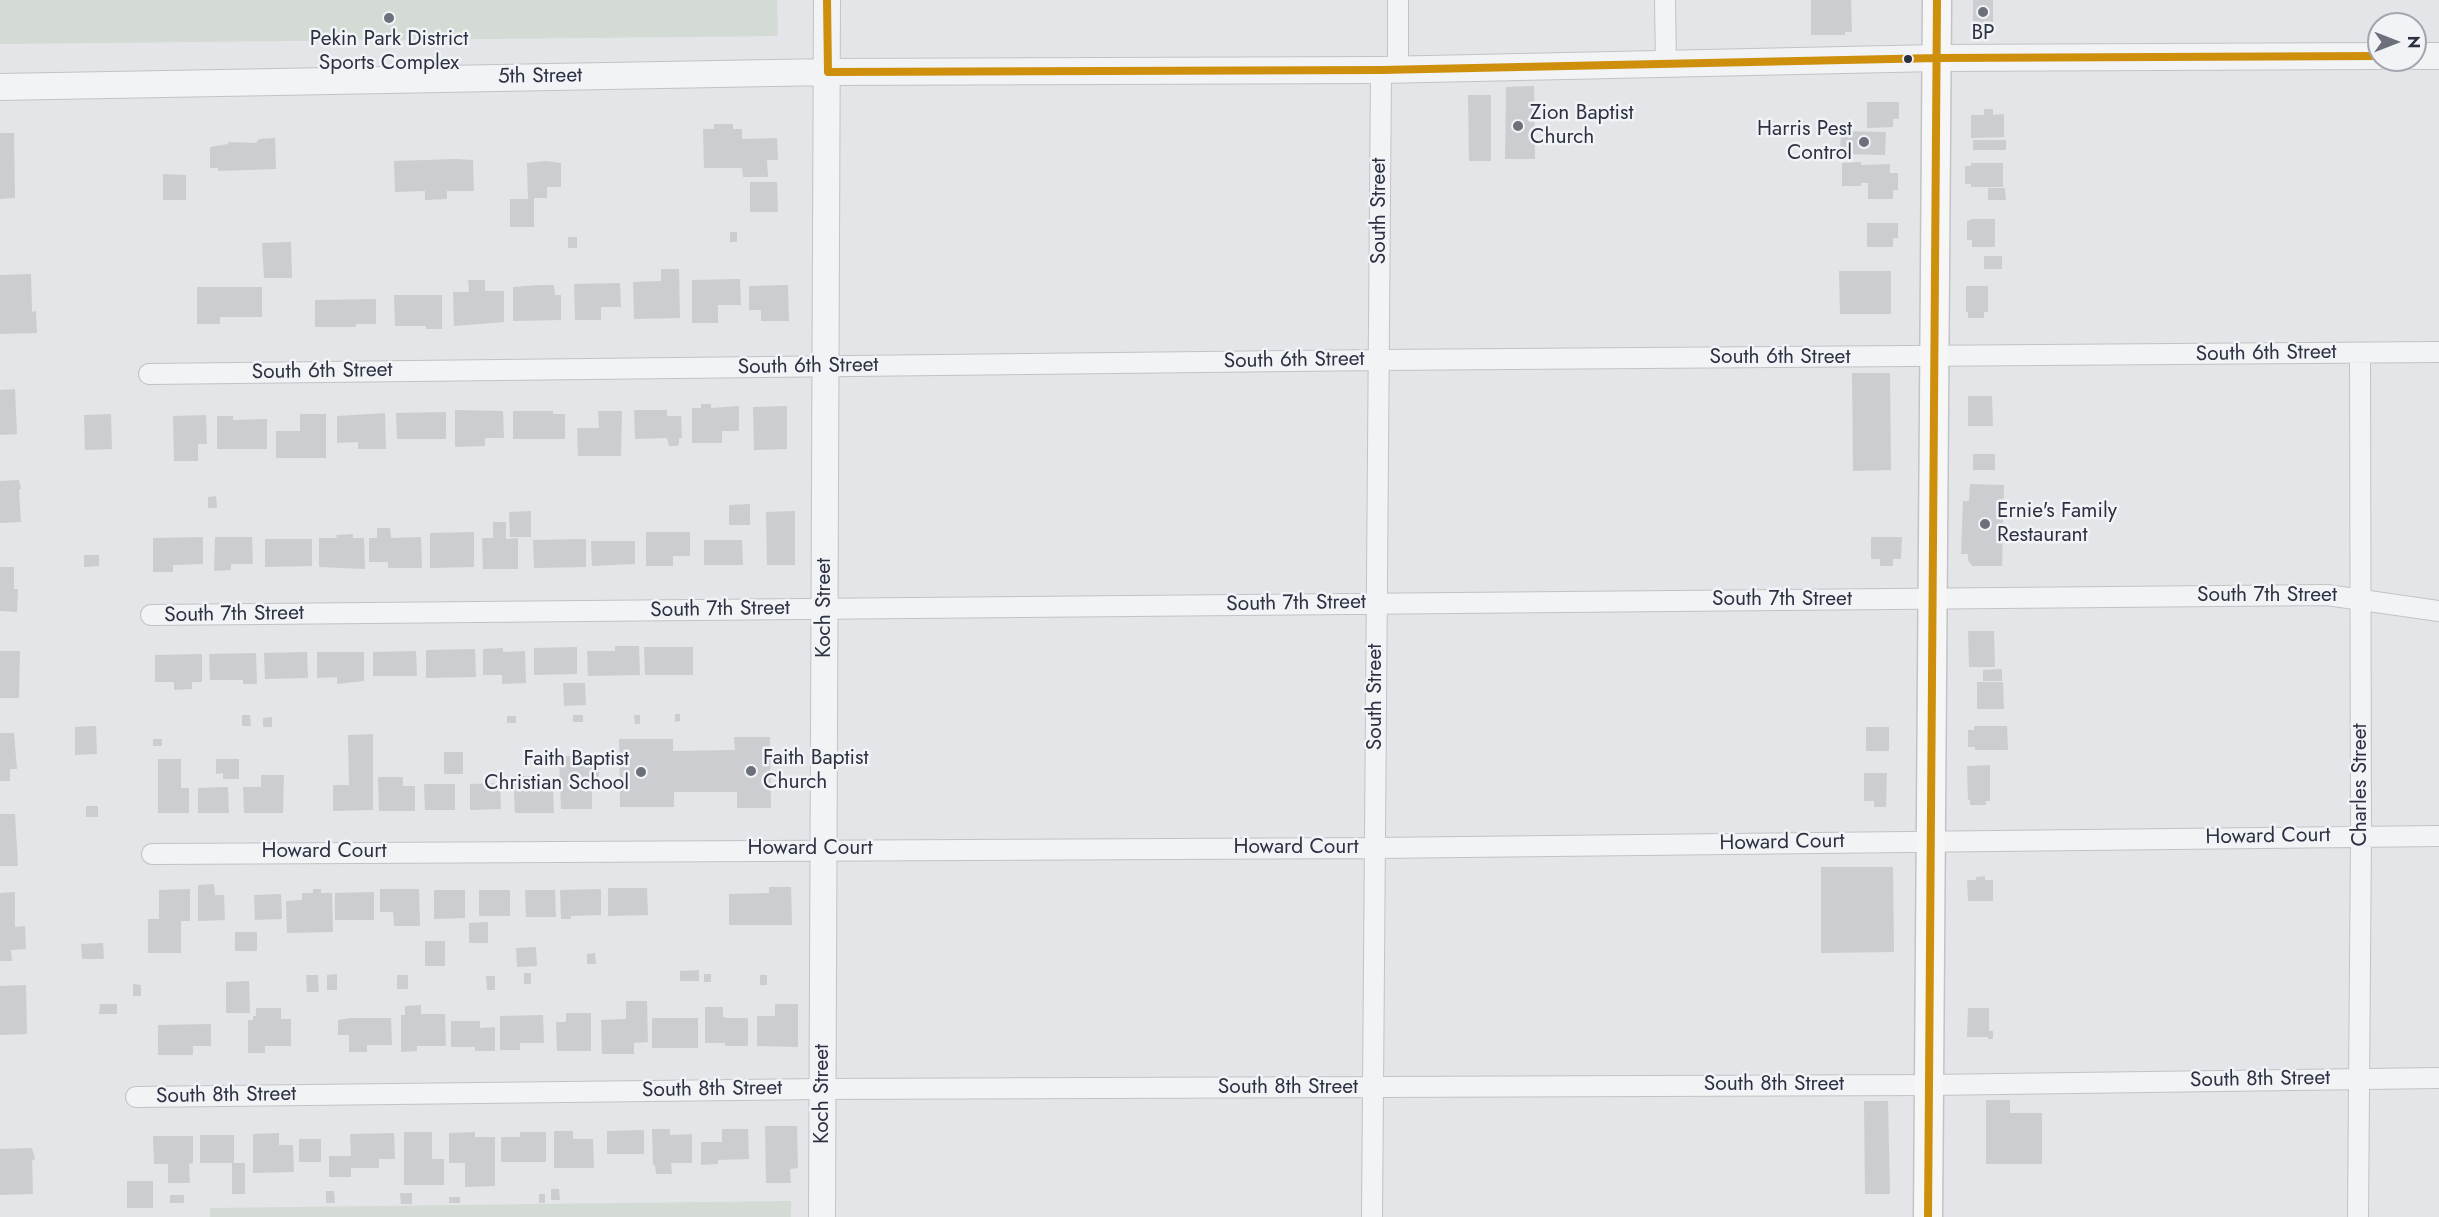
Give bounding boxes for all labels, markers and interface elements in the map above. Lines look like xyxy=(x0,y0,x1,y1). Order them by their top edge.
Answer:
marker: BP xyxy=(1976,5,1990,19)
marker: Pekin Park District Sports Complex xyxy=(382,11,396,25)
north arrow xyxy=(2367,12,2427,72)
place label: BP xyxy=(1971,21,1995,47)
place label: Pekin Park District Sports Complex xyxy=(310,27,468,77)
text: N xyxy=(2402,36,2425,48)
unlabelled marker xyxy=(1902,53,1914,65)
street label: 5th Street xyxy=(498,64,582,90)
place label: Zion Baptist Church xyxy=(1530,101,1633,151)
place label: Harris Pest Control xyxy=(1757,117,1852,167)
marker: Zion Baptist Church xyxy=(1511,119,1525,133)
marker: Harris Pest Control xyxy=(1857,135,1871,149)
street label: South Street xyxy=(1367,158,1393,264)
street label: South 6th Street xyxy=(2195,340,2337,368)
street label: South 6th Street xyxy=(1710,345,1850,371)
street label: South 6th Street xyxy=(1223,347,1365,375)
street label: South 6th Street xyxy=(737,353,879,381)
street label: South 6th Street xyxy=(251,358,393,386)
place label: Ernie's Family Restaurant xyxy=(1997,499,2117,549)
marker: Ernie's Family Restaurant xyxy=(1978,517,1992,531)
street label: Koch Street xyxy=(812,558,838,658)
street label: South 7th Street xyxy=(2197,583,2337,609)
street label: South 7th Street xyxy=(1712,587,1852,613)
street label: South 7th Street xyxy=(1226,590,1366,618)
street label: South 7th Street xyxy=(650,596,790,624)
street label: South 7th Street xyxy=(164,601,304,629)
street label: South Street xyxy=(1363,644,1389,750)
street label: Charles Street xyxy=(2348,723,2374,847)
place label: Faith Baptist Church xyxy=(763,746,869,796)
place label: Faith Baptist Christian School xyxy=(484,747,629,797)
marker: Faith Baptist Church xyxy=(744,764,758,778)
marker: Faith Baptist Christian School xyxy=(634,765,648,779)
street label: Howard Court xyxy=(2205,823,2331,851)
street label: Howard Court xyxy=(1719,829,1845,857)
street label: Howard Court xyxy=(1233,835,1359,861)
street label: Howard Court xyxy=(747,836,873,862)
street label: Howard Court xyxy=(261,839,387,865)
street label: Koch Street xyxy=(810,1044,836,1144)
street label: South 8th Street xyxy=(2190,1066,2330,1094)
street label: South 8th Street xyxy=(1704,1072,1844,1098)
street label: South 8th Street xyxy=(1218,1075,1358,1101)
street label: South 8th Street xyxy=(642,1076,782,1104)
street label: South 8th Street xyxy=(156,1082,296,1110)

